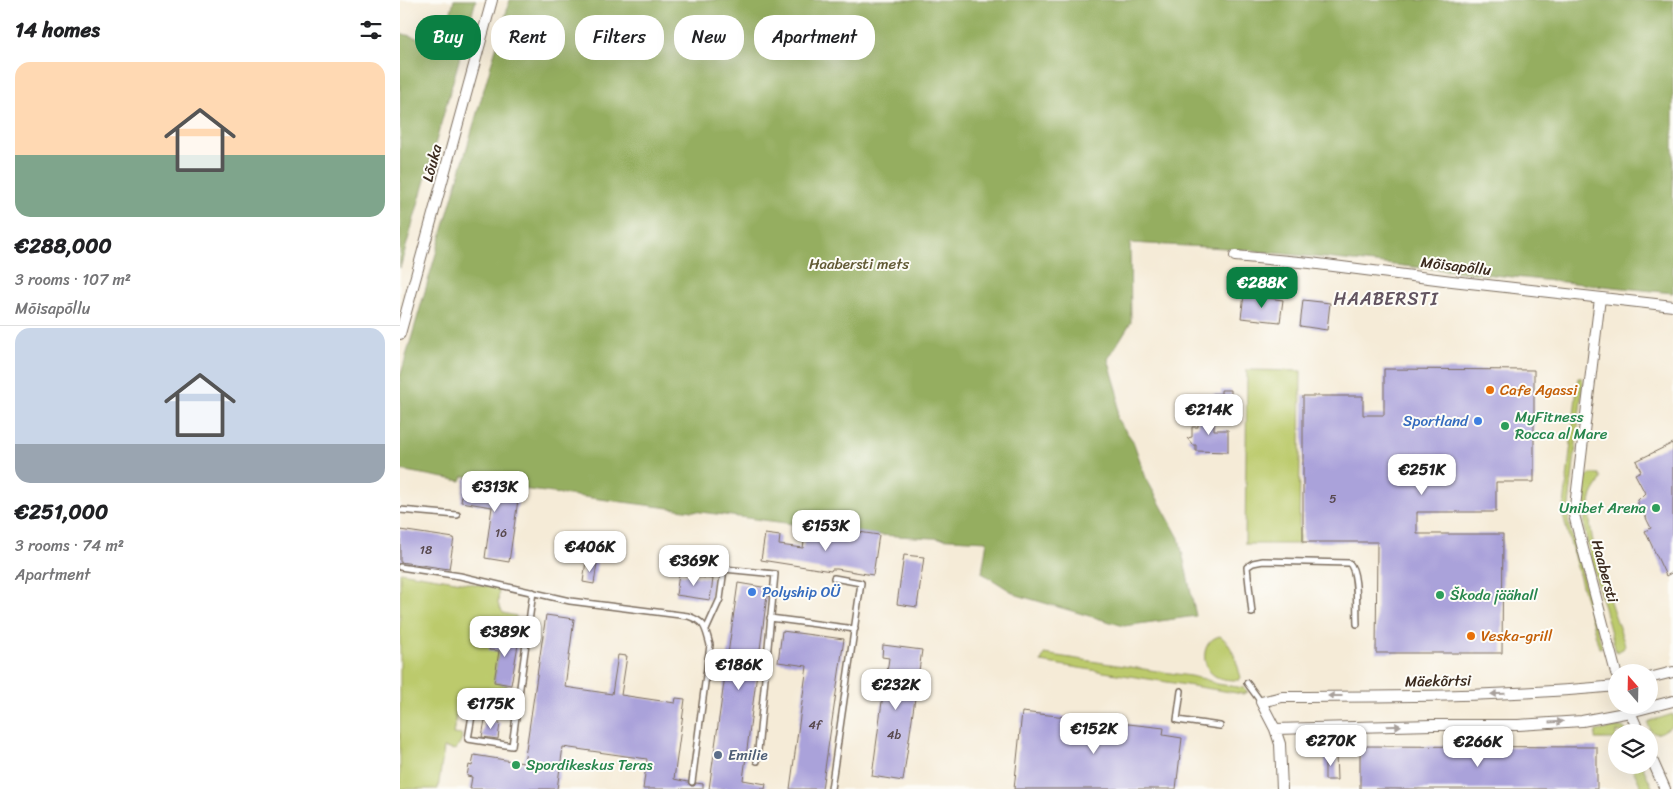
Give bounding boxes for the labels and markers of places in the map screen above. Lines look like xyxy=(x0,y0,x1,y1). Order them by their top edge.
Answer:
pin: €288K xyxy=(1227,266,1297,309)
place label: Cafe Agassi xyxy=(1500,377,1578,403)
marker: Cafe Agassi xyxy=(1484,384,1496,396)
pin: €214K xyxy=(1174,394,1244,436)
place label: MyFitness Rocca al Mare xyxy=(1515,404,1608,447)
place label: Sportland xyxy=(1403,408,1469,434)
marker: Sportland xyxy=(1472,415,1484,427)
marker: MyFitness Rocca al Mare xyxy=(1499,420,1511,432)
pin: €251K xyxy=(1387,454,1457,496)
pin: €313K xyxy=(460,470,530,513)
place label: Unibet Arena xyxy=(1559,495,1646,521)
marker: Unibet Arena xyxy=(1650,502,1662,514)
pin: €153K xyxy=(791,510,861,552)
pin: €406K xyxy=(555,530,625,573)
pin: €369K xyxy=(659,544,729,587)
place label: Polyship OÜ xyxy=(762,579,841,605)
place label: Škoda jäähall xyxy=(1450,582,1538,608)
marker: Polyship OÜ xyxy=(746,586,758,598)
marker: Škoda jäähall xyxy=(1434,589,1446,601)
pin: €389K xyxy=(470,616,540,658)
place label: Veska-grill xyxy=(1481,623,1553,649)
marker: Veska-grill xyxy=(1465,630,1477,642)
pin: €186K xyxy=(704,648,774,691)
pin: €232K xyxy=(861,668,931,711)
pin: €175K xyxy=(456,688,526,730)
pin: €152K xyxy=(1059,712,1129,755)
pin: €270K xyxy=(1296,724,1366,767)
pin: €266K xyxy=(1443,726,1513,768)
place label: Emilie xyxy=(728,742,768,768)
marker: Emilie xyxy=(712,749,724,761)
place label: Spordikeskus Teras xyxy=(526,752,653,778)
marker: Spordikeskus Teras xyxy=(510,759,522,771)

